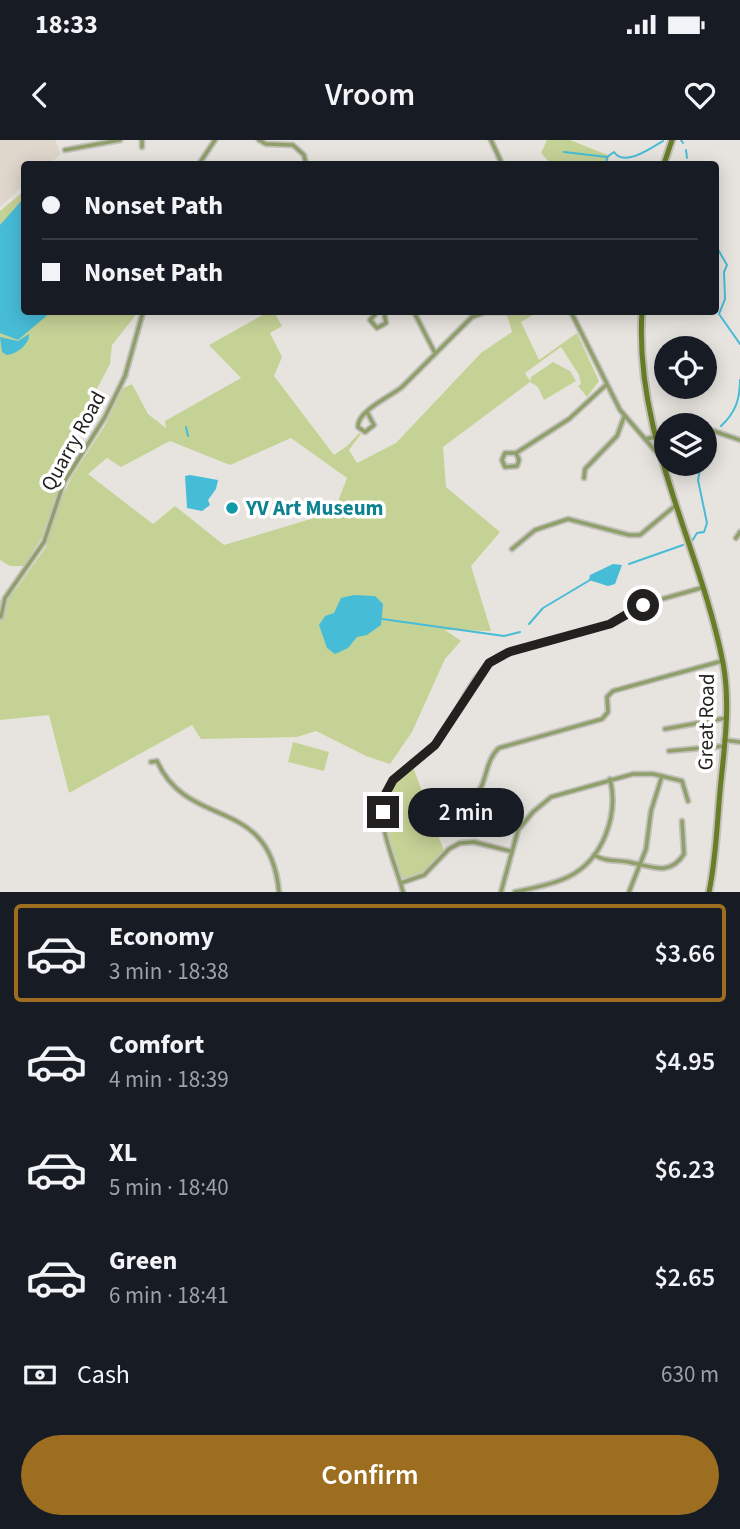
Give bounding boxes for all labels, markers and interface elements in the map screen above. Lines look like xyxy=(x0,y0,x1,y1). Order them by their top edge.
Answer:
text: 18:33 xyxy=(35,6,98,43)
text: Vroom xyxy=(325,72,415,118)
icon: back xyxy=(21,76,59,114)
icon: heart xyxy=(681,76,719,114)
text: Nonset Path xyxy=(84,187,223,224)
text: Nonset Path xyxy=(84,254,223,291)
map controls xyxy=(654,336,717,476)
button: locate xyxy=(654,336,717,399)
street label: Quarry Road xyxy=(33,386,113,496)
button: layers xyxy=(654,413,717,476)
place label: YV Art Museum xyxy=(245,493,384,523)
marker: YV Art Museum xyxy=(224,500,240,516)
route start xyxy=(627,589,659,621)
street label: Great Road xyxy=(690,673,722,771)
callout: 2 min xyxy=(408,788,523,836)
route end xyxy=(367,796,399,828)
text: 2 min xyxy=(439,796,493,829)
text: Economy xyxy=(109,918,214,955)
icon: car xyxy=(25,922,88,985)
text: $3.66 xyxy=(654,935,715,972)
text: 3 min · 18:38 xyxy=(109,955,229,988)
text: Comfort xyxy=(109,1026,204,1063)
icon: car xyxy=(25,1030,88,1093)
text: $4.95 xyxy=(654,1043,715,1080)
text: 4 min · 18:39 xyxy=(109,1063,229,1096)
text: XL xyxy=(109,1134,137,1171)
icon: car xyxy=(25,1138,88,1201)
text: $6.23 xyxy=(654,1151,715,1188)
text: 5 min · 18:40 xyxy=(109,1171,229,1204)
text: Green xyxy=(109,1242,177,1279)
icon: car xyxy=(25,1246,88,1309)
text: $2.65 xyxy=(654,1259,715,1296)
text: 6 min · 18:41 xyxy=(109,1279,229,1312)
icon: cash xyxy=(21,1356,59,1394)
text: Cash xyxy=(77,1356,130,1393)
text: 630 m xyxy=(661,1358,719,1391)
button: Confirm xyxy=(21,1435,719,1515)

